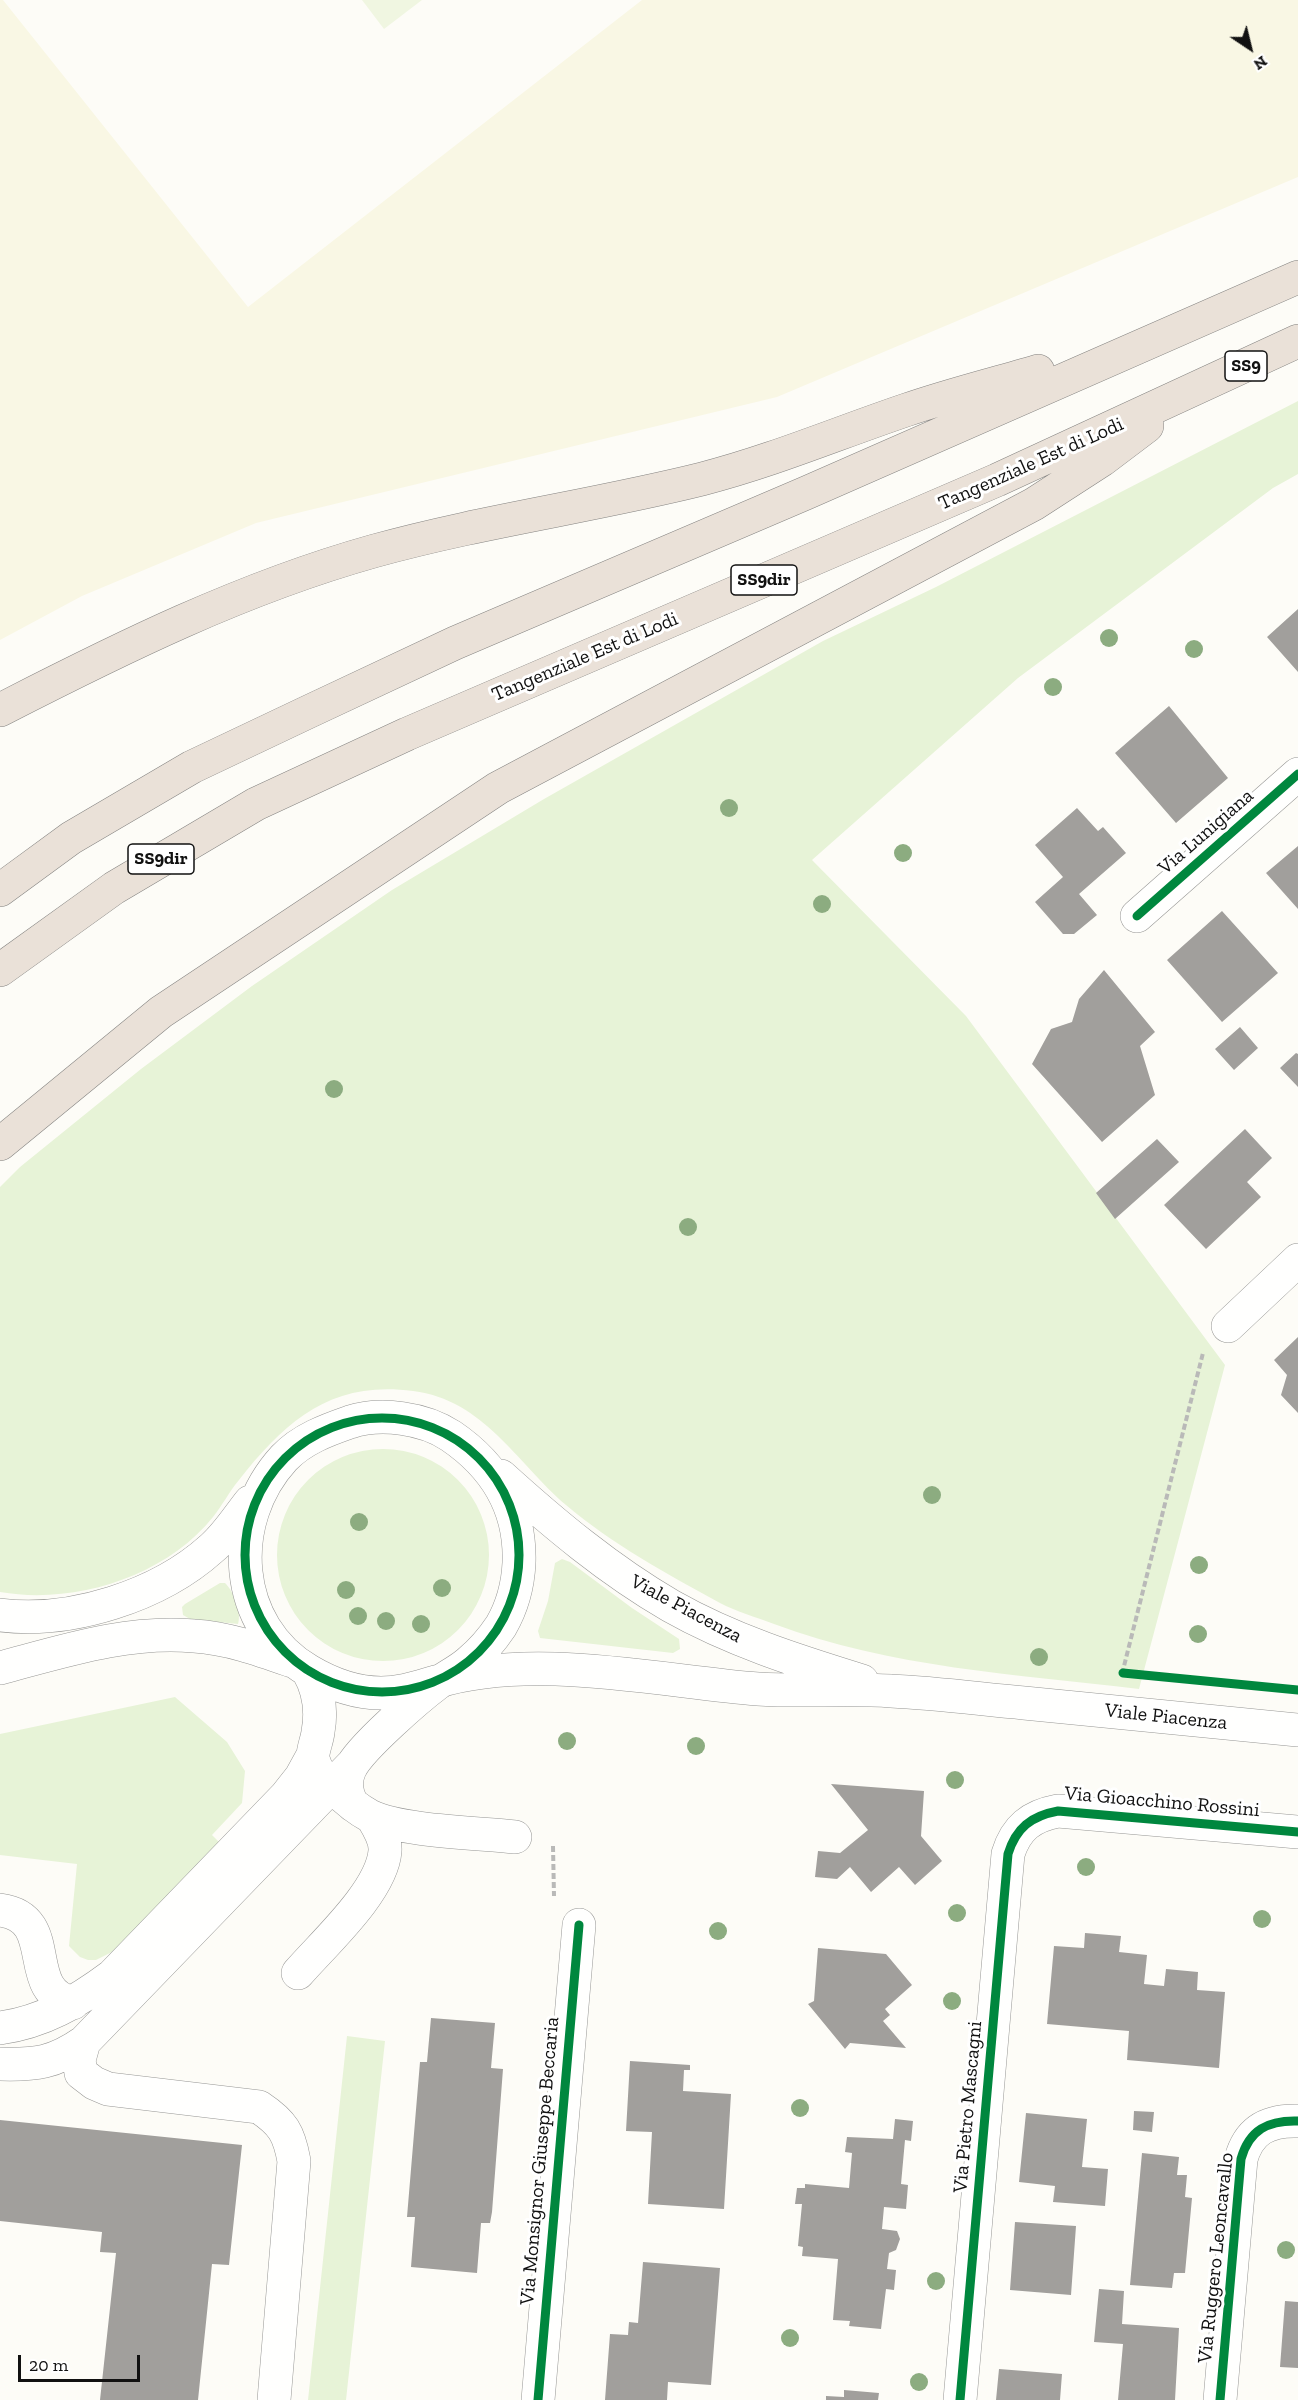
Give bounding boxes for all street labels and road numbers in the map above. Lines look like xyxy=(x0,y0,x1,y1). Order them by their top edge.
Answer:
road number: SS9 xyxy=(1225,351,1267,381)
street label: Tangenziale Est di Lodi xyxy=(935,412,1127,516)
road number: SS9dir xyxy=(731,565,797,595)
street label: Tangenziale Est di Lodi xyxy=(488,607,682,707)
street label: Via Lunigiana xyxy=(1153,784,1259,880)
road number: SS9dir xyxy=(128,844,194,874)
street label: Viale Piacenza xyxy=(626,1570,746,1648)
street label: Viale Piacenza xyxy=(1104,1699,1228,1735)
street label: Via Gioacchino Rossini xyxy=(1063,1782,1261,1822)
street label: Via Monsignor Giuseppe Beccaria xyxy=(515,2016,565,2306)
street label: Via Pietro Mascagni xyxy=(949,2020,987,2194)
street label: Via Ruggero Leoncavallo xyxy=(1193,2151,1239,2365)

